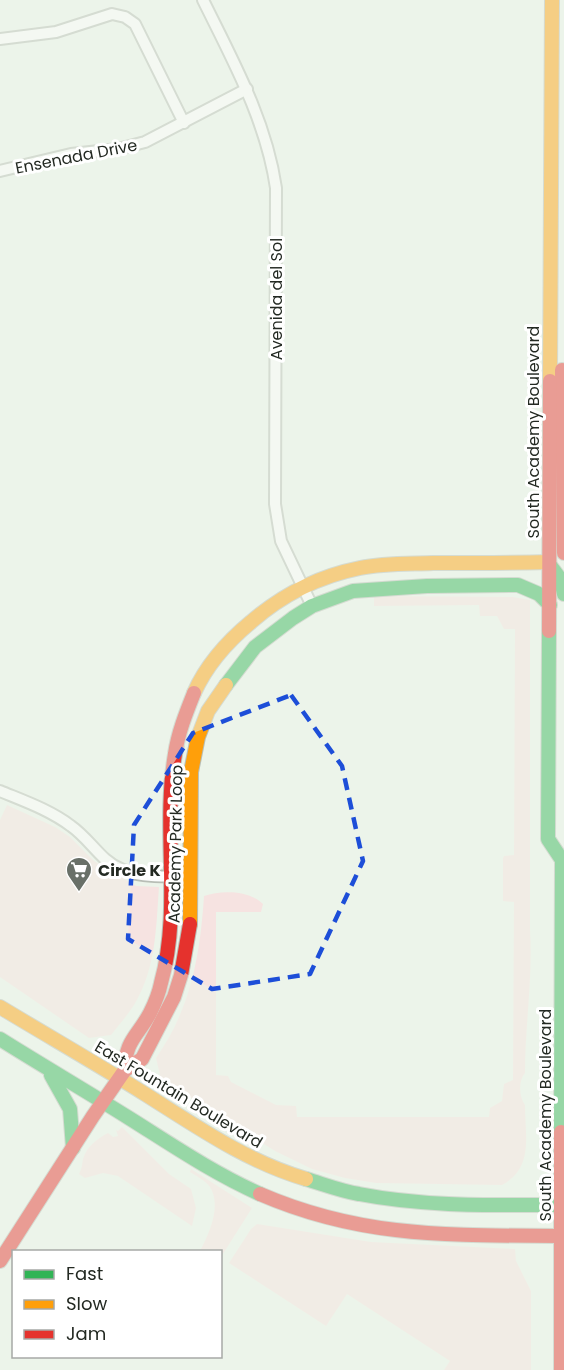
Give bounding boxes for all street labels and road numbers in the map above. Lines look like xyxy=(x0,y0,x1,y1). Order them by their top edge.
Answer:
street label: Ensenada Drive xyxy=(13,133,139,180)
street label: Avenida del Sol xyxy=(265,238,288,360)
street label: South Academy Boulevard xyxy=(522,326,545,538)
street label: Academy Park Loop xyxy=(163,764,188,923)
street label: South Academy Boulevard xyxy=(534,1009,557,1221)
street label: East Fountain Boulevard xyxy=(90,1035,267,1154)

